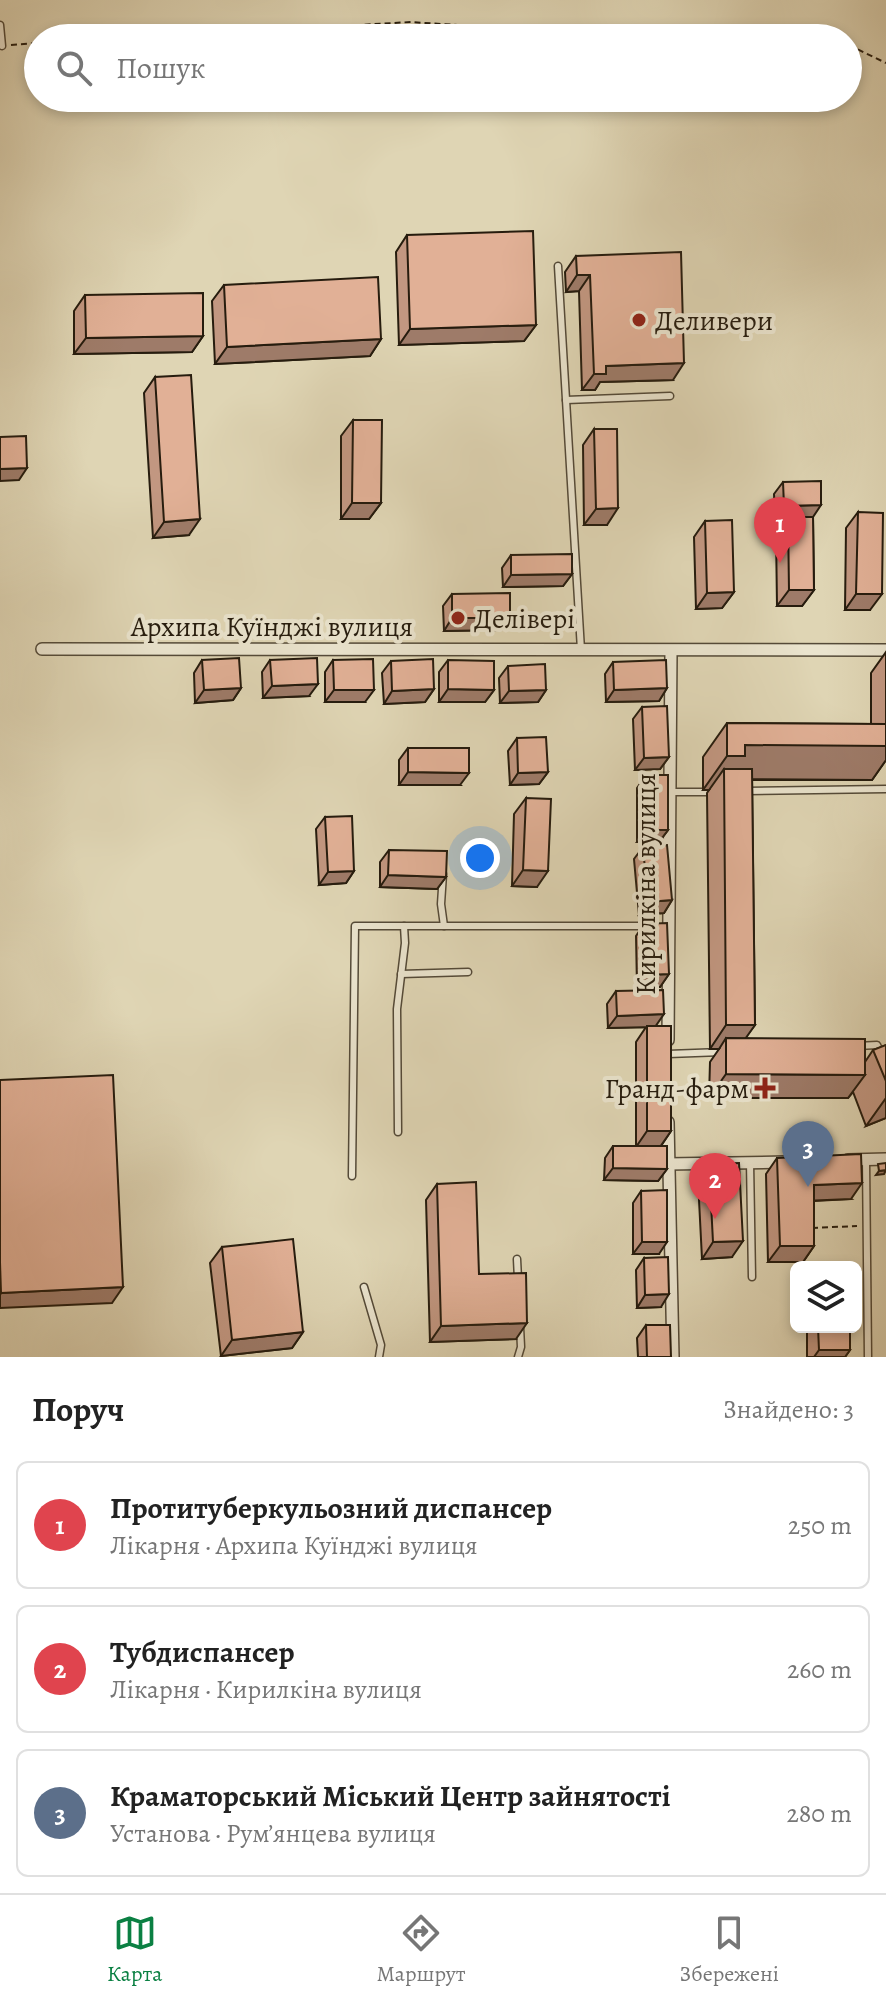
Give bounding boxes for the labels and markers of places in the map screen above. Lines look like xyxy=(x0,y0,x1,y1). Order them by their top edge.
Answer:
place label: Деливери xyxy=(655,302,773,340)
marker: Деливери xyxy=(630,311,648,329)
pin: 1 xyxy=(754,497,806,563)
place label: Делівері xyxy=(474,600,575,638)
marker: Делівері xyxy=(449,609,467,627)
place label: Гранд-фарм xyxy=(605,1070,749,1108)
marker: Гранд-фарм xyxy=(756,1079,774,1097)
pin: 3 xyxy=(782,1121,834,1187)
pin: 2 xyxy=(689,1153,741,1219)

